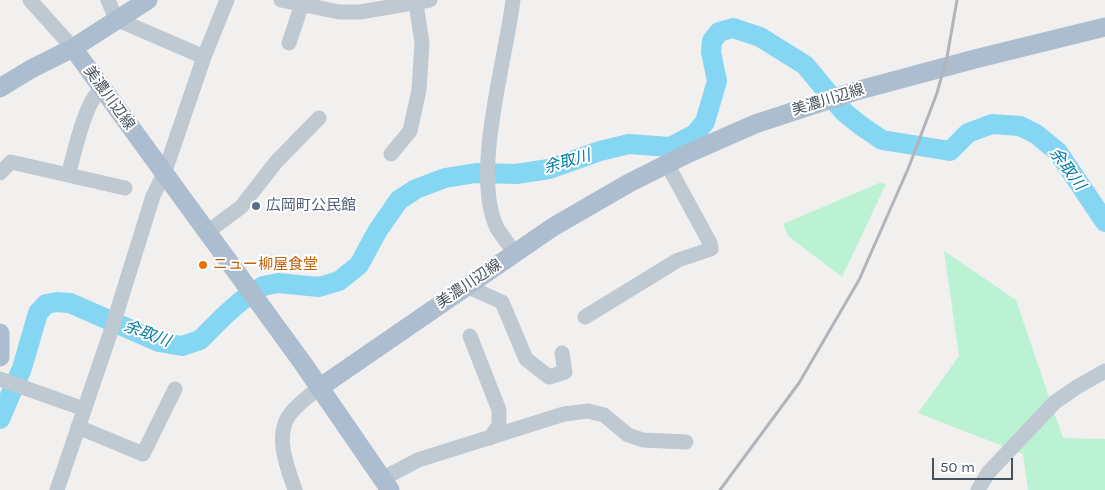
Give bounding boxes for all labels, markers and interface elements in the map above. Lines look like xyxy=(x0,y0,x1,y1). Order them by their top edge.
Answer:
street label: 美濃川辺線 xyxy=(80,62,138,134)
street label: 美濃川辺線 xyxy=(790,80,866,120)
water label: 余取川 xyxy=(1045,144,1089,194)
water label: 余取川 xyxy=(541,146,593,178)
place label: 広岡町公民館 xyxy=(266,197,356,215)
marker: 広岡町公民館 xyxy=(250,200,262,212)
place label: ニュー柳屋食堂 xyxy=(213,256,318,274)
street label: 美濃川辺線 xyxy=(433,256,505,312)
marker: ニュー柳屋食堂 xyxy=(197,259,209,271)
water label: 余取川 xyxy=(121,317,173,351)
scale bar xyxy=(935,448,1016,480)
text: 50 m xyxy=(940,458,975,476)

